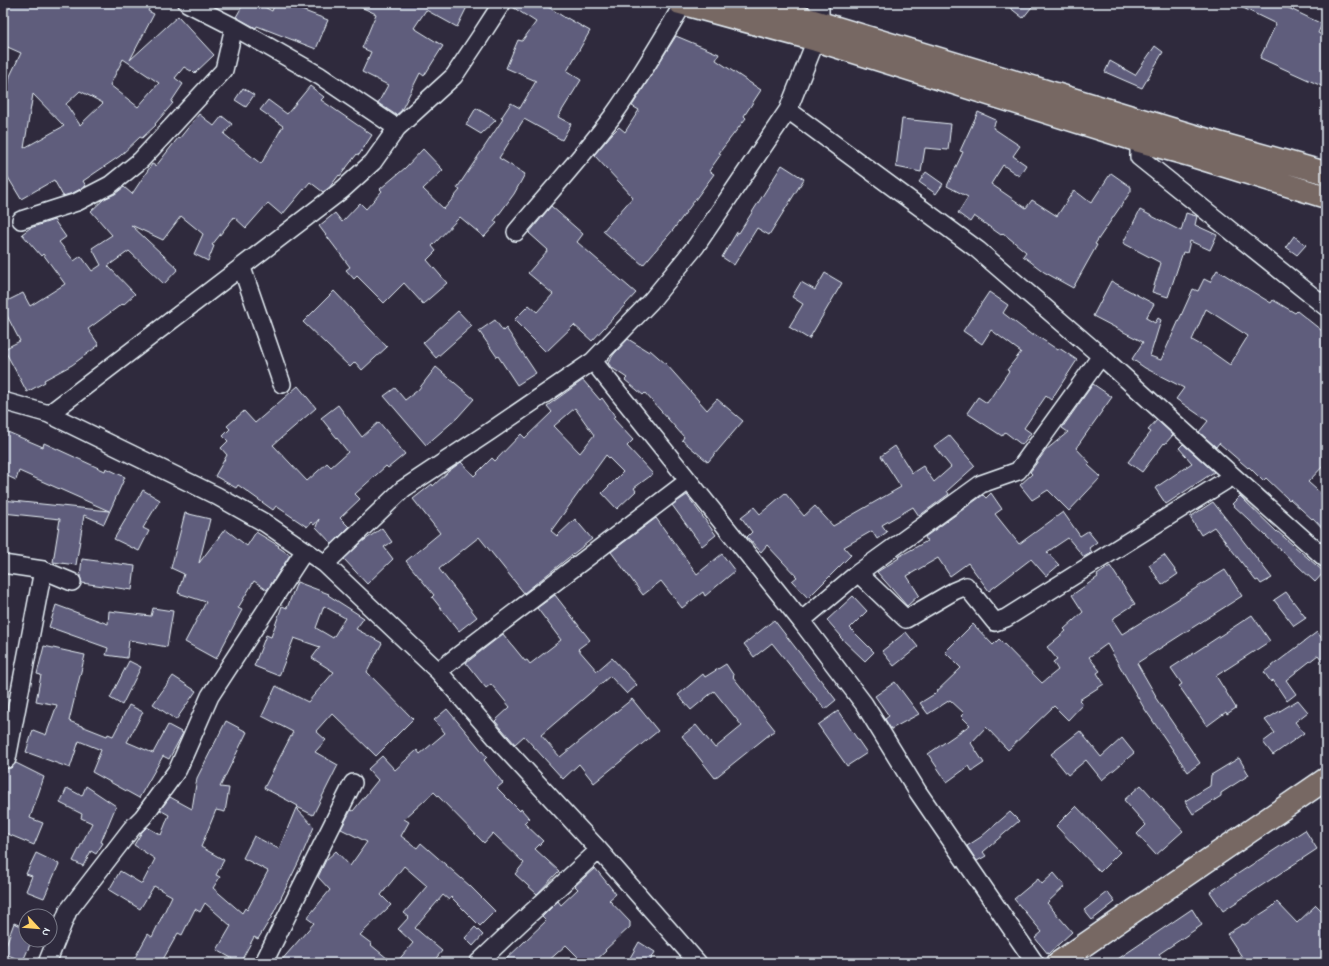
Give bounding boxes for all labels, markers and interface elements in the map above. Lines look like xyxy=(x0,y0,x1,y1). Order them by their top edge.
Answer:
north arrow xyxy=(18,908,58,948)
text: N xyxy=(37,925,55,939)

